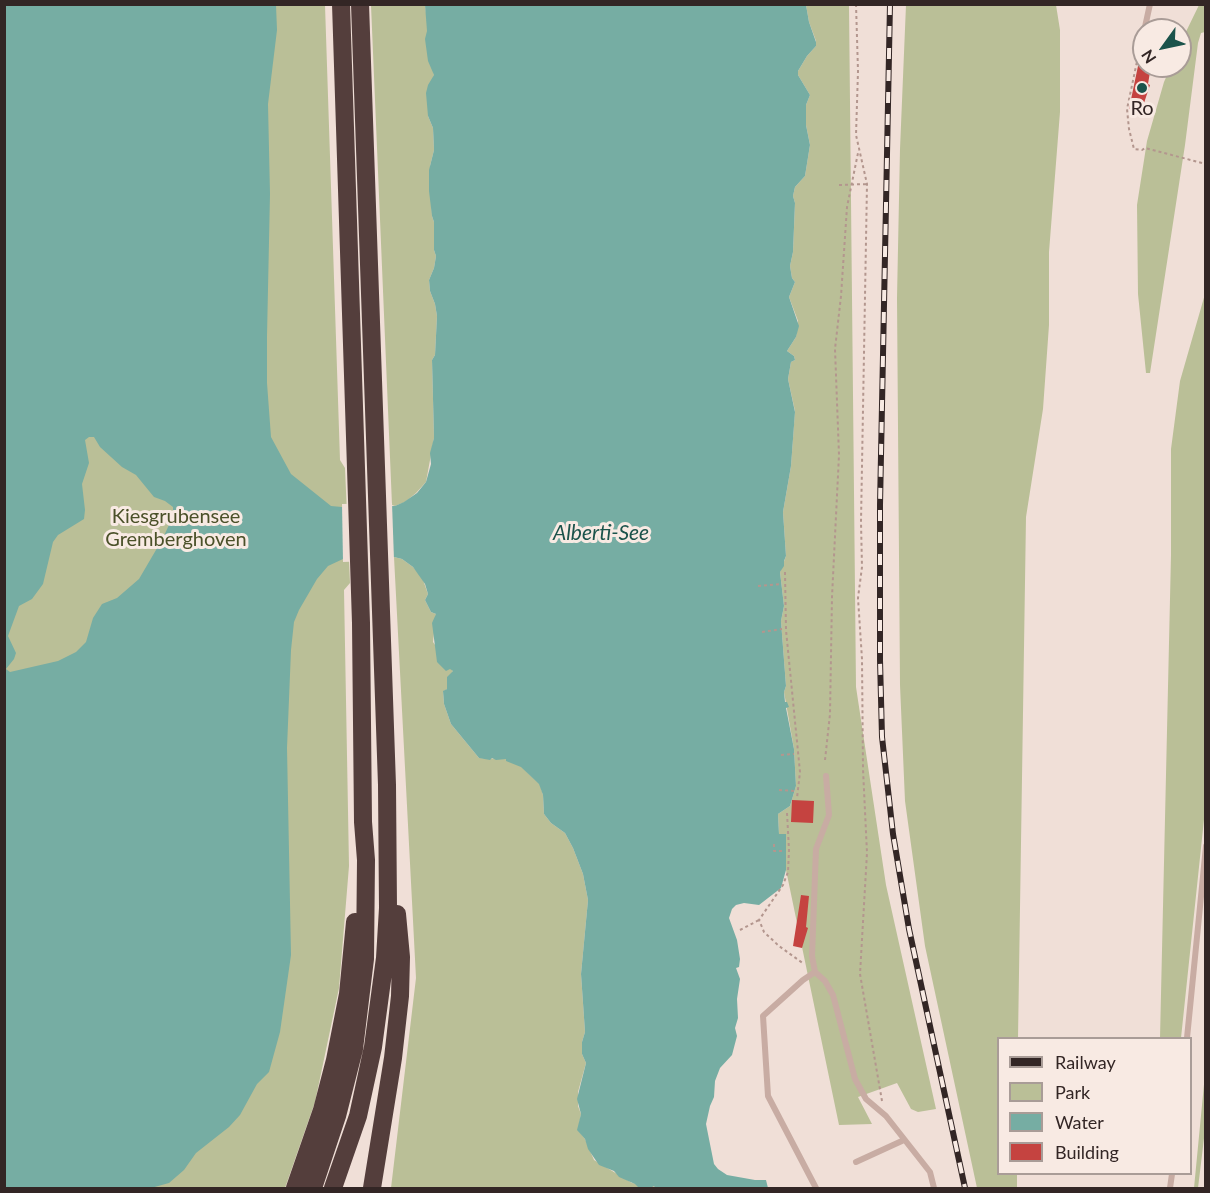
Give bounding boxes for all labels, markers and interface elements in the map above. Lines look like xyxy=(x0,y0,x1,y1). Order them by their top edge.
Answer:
north arrow xyxy=(1132,18,1192,78)
text: N xyxy=(1137,47,1159,67)
marker: Ro xyxy=(1135,81,1149,95)
place label: Ro xyxy=(1130,97,1154,121)
park label: Kiesgrubensee Gremberghoven xyxy=(105,505,247,552)
water label: Alberti-See xyxy=(553,520,649,546)
legend xyxy=(997,1037,1192,1175)
text: Railway xyxy=(1055,1051,1116,1073)
text: Park xyxy=(1055,1081,1090,1103)
text: Water xyxy=(1055,1111,1104,1133)
text: Building xyxy=(1055,1141,1119,1163)

